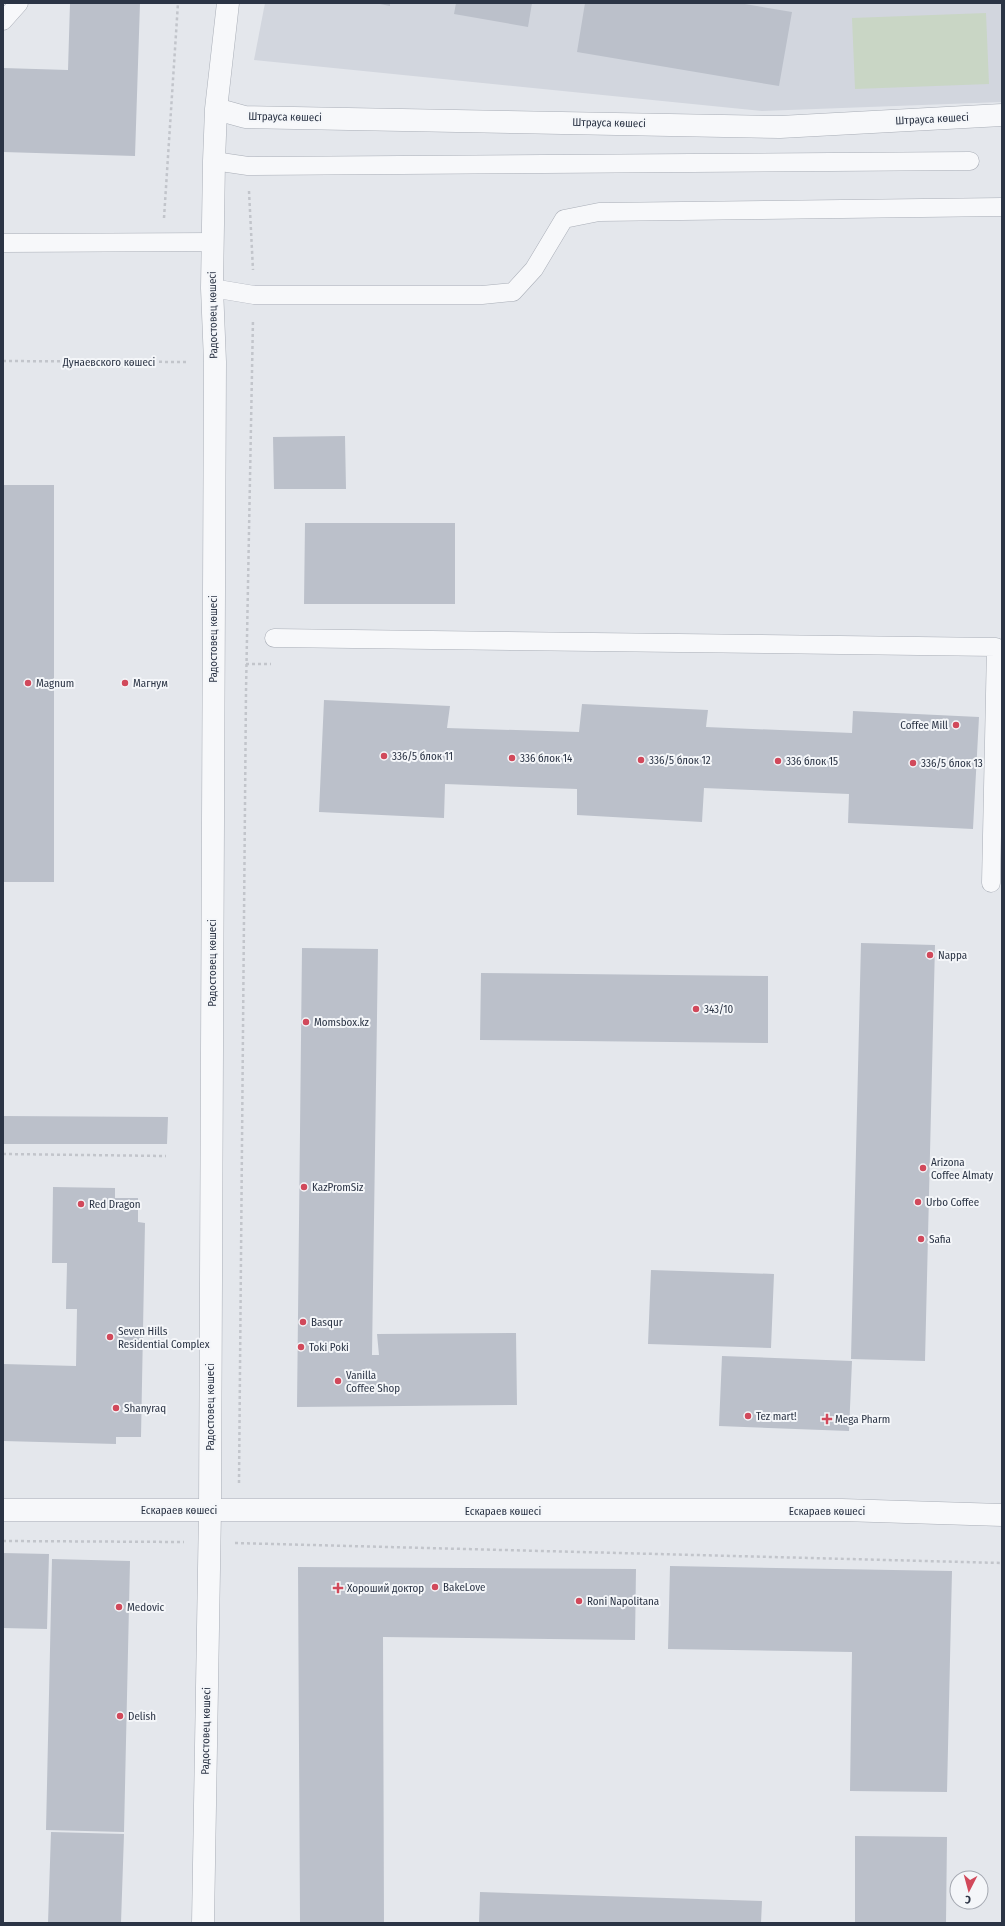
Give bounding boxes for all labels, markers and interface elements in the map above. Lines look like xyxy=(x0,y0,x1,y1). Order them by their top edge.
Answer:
street label: Штрауса көшесі xyxy=(248,110,322,124)
street label: Штрауса көшесі xyxy=(895,111,969,127)
street label: Штрауса көшесі xyxy=(572,116,646,130)
street label: Радостовец көшесі xyxy=(206,271,220,359)
street label: Дунаевского көшесі xyxy=(62,356,156,369)
street label: Радостовец көшесі xyxy=(207,595,220,683)
place label: Magnum xyxy=(36,677,74,690)
place label: Магнум xyxy=(133,677,168,690)
marker: Magnum xyxy=(23,678,33,688)
marker: Магнум xyxy=(120,678,130,688)
place label: Coffee Mill xyxy=(900,719,948,732)
marker: Coffee Mill xyxy=(951,720,961,730)
place label: 336/5 блок 11 xyxy=(392,750,453,763)
marker: 336/5 блок 11 xyxy=(379,751,389,761)
place label: 336 блок 14 xyxy=(520,752,573,765)
marker: 336 блок 14 xyxy=(507,753,517,763)
place label: 336/5 блок 12 xyxy=(649,754,711,767)
marker: 336/5 блок 12 xyxy=(636,755,646,765)
place label: 336 блок 15 xyxy=(786,755,838,768)
marker: 336 блок 15 xyxy=(773,756,783,766)
place label: 336/5 блок 13 xyxy=(921,757,983,770)
marker: 336/5 блок 13 xyxy=(908,758,918,768)
street label: Радостовец көшесі xyxy=(206,919,219,1007)
place label: Nappa xyxy=(938,949,967,962)
marker: Nappa xyxy=(925,950,935,960)
place label: 343/10 xyxy=(704,1003,734,1016)
marker: 343/10 xyxy=(691,1004,701,1014)
place label: Momsbox.kz xyxy=(314,1016,370,1029)
marker: Momsbox.kz xyxy=(301,1017,311,1027)
place label: Arizona Coffee Almaty xyxy=(931,1156,993,1182)
marker: Arizona Coffee Almaty xyxy=(918,1163,928,1173)
place label: KazPromSiz xyxy=(312,1181,364,1194)
marker: KazPromSiz xyxy=(299,1182,309,1192)
place label: Urbo Coffee xyxy=(926,1196,979,1209)
marker: Urbo Coffee xyxy=(913,1197,923,1207)
place label: Red Dragon xyxy=(89,1198,141,1211)
marker: Red Dragon xyxy=(76,1199,86,1209)
place label: Safia xyxy=(929,1233,951,1246)
marker: Safia xyxy=(916,1234,926,1244)
place label: Basqur xyxy=(311,1316,343,1329)
marker: Basqur xyxy=(298,1317,308,1327)
place label: Seven Hills Residential Complex xyxy=(118,1325,210,1351)
marker: Seven Hills Residential Complex xyxy=(105,1332,115,1342)
place label: Toki Poki xyxy=(309,1341,349,1354)
marker: Toki Poki xyxy=(296,1342,306,1352)
street label: Радостовец көшесі xyxy=(204,1363,217,1451)
place label: Vanilla Coffee Shop xyxy=(346,1369,400,1395)
marker: Vanilla Coffee Shop xyxy=(333,1376,343,1386)
place label: Shanyraq xyxy=(124,1402,166,1415)
marker: Shanyraq xyxy=(111,1403,121,1413)
place label: Tez mart! xyxy=(756,1410,797,1423)
marker: Tez mart! xyxy=(743,1411,753,1421)
place label: Mega Pharm xyxy=(835,1413,890,1426)
marker: Mega Pharm xyxy=(822,1414,832,1424)
street label: Ескараев көшесі xyxy=(141,1504,217,1517)
street label: Ескараев көшесі xyxy=(465,1505,541,1518)
street label: Ескараев көшесі xyxy=(789,1505,865,1518)
place label: BakeLove xyxy=(443,1581,486,1594)
marker: Хороший доктор xyxy=(332,1582,344,1594)
place label: Хороший доктор xyxy=(347,1582,424,1595)
marker: BakeLove xyxy=(430,1582,440,1592)
place label: Roni Napolitana xyxy=(587,1595,659,1608)
marker: Roni Napolitana xyxy=(574,1596,584,1606)
place label: Medovic xyxy=(127,1601,165,1614)
marker: Medovic xyxy=(114,1602,124,1612)
street label: Радостовец көшесі xyxy=(199,1687,213,1775)
place label: Delish xyxy=(128,1710,156,1723)
marker: Delish xyxy=(115,1711,125,1721)
north arrow xyxy=(949,1870,989,1910)
text: С xyxy=(964,1893,972,1906)

